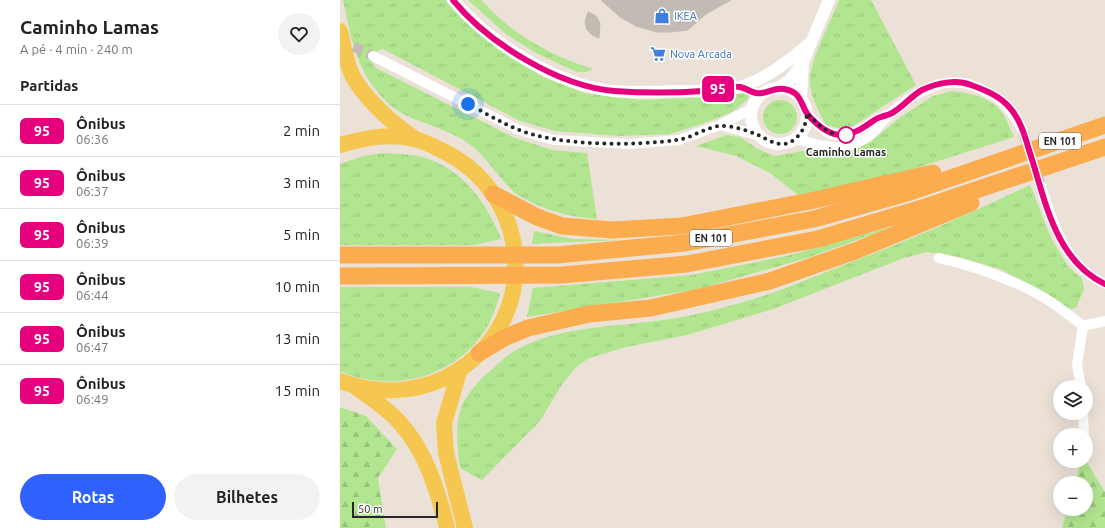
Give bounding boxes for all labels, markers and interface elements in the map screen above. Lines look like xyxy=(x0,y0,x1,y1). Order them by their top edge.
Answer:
shop icon: IKEA xyxy=(653,7,671,25)
place label: IKEA xyxy=(674,10,698,22)
button: heart xyxy=(278,13,320,55)
text: Caminho Lamas xyxy=(20,16,159,38)
text: A pé · 4 min · 240 m xyxy=(20,42,133,56)
supermarket icon: Nova Arcada xyxy=(649,45,667,63)
place label: Nova Arcada xyxy=(670,48,732,60)
line badge: 95 xyxy=(700,76,736,102)
text: Partidas xyxy=(20,77,78,94)
text: 95 xyxy=(710,81,726,97)
your location xyxy=(458,94,478,114)
text: Ônibus xyxy=(76,115,126,132)
text: 2 min xyxy=(283,122,320,139)
text: 95 xyxy=(34,123,50,139)
marker: Caminho Lamas xyxy=(837,126,855,144)
text: 06:36 xyxy=(76,132,109,146)
road number: EN 101 xyxy=(1039,133,1081,149)
place label: Caminho Lamas xyxy=(806,146,886,158)
text: Ônibus xyxy=(76,167,126,184)
text: 3 min xyxy=(283,174,320,191)
text: 95 xyxy=(34,175,50,191)
text: 06:37 xyxy=(76,184,109,198)
text: Ônibus xyxy=(76,219,126,236)
text: 5 min xyxy=(283,226,320,243)
text: 95 xyxy=(34,227,50,243)
road number: EN 101 xyxy=(690,230,732,246)
text: 06:39 xyxy=(76,236,109,250)
text: Ônibus xyxy=(76,271,126,288)
text: 10 min xyxy=(274,278,320,295)
text: 95 xyxy=(34,279,50,295)
text: 06:44 xyxy=(76,288,109,302)
text: Ônibus xyxy=(76,323,126,340)
text: 13 min xyxy=(274,330,320,347)
text: 95 xyxy=(34,331,50,347)
text: 06:47 xyxy=(76,340,109,354)
text: Ônibus xyxy=(76,375,126,392)
map controls xyxy=(1053,380,1093,516)
button: layers xyxy=(1053,380,1093,420)
text: 15 min xyxy=(274,382,320,399)
text: 95 xyxy=(34,383,50,399)
text: 06:49 xyxy=(76,392,109,406)
button: + xyxy=(1053,428,1093,468)
button: Rotas xyxy=(20,474,166,520)
button: Bilhetes xyxy=(174,474,320,520)
button: − xyxy=(1053,476,1093,516)
scale bar xyxy=(352,500,438,519)
text: 50 m xyxy=(358,503,382,515)

